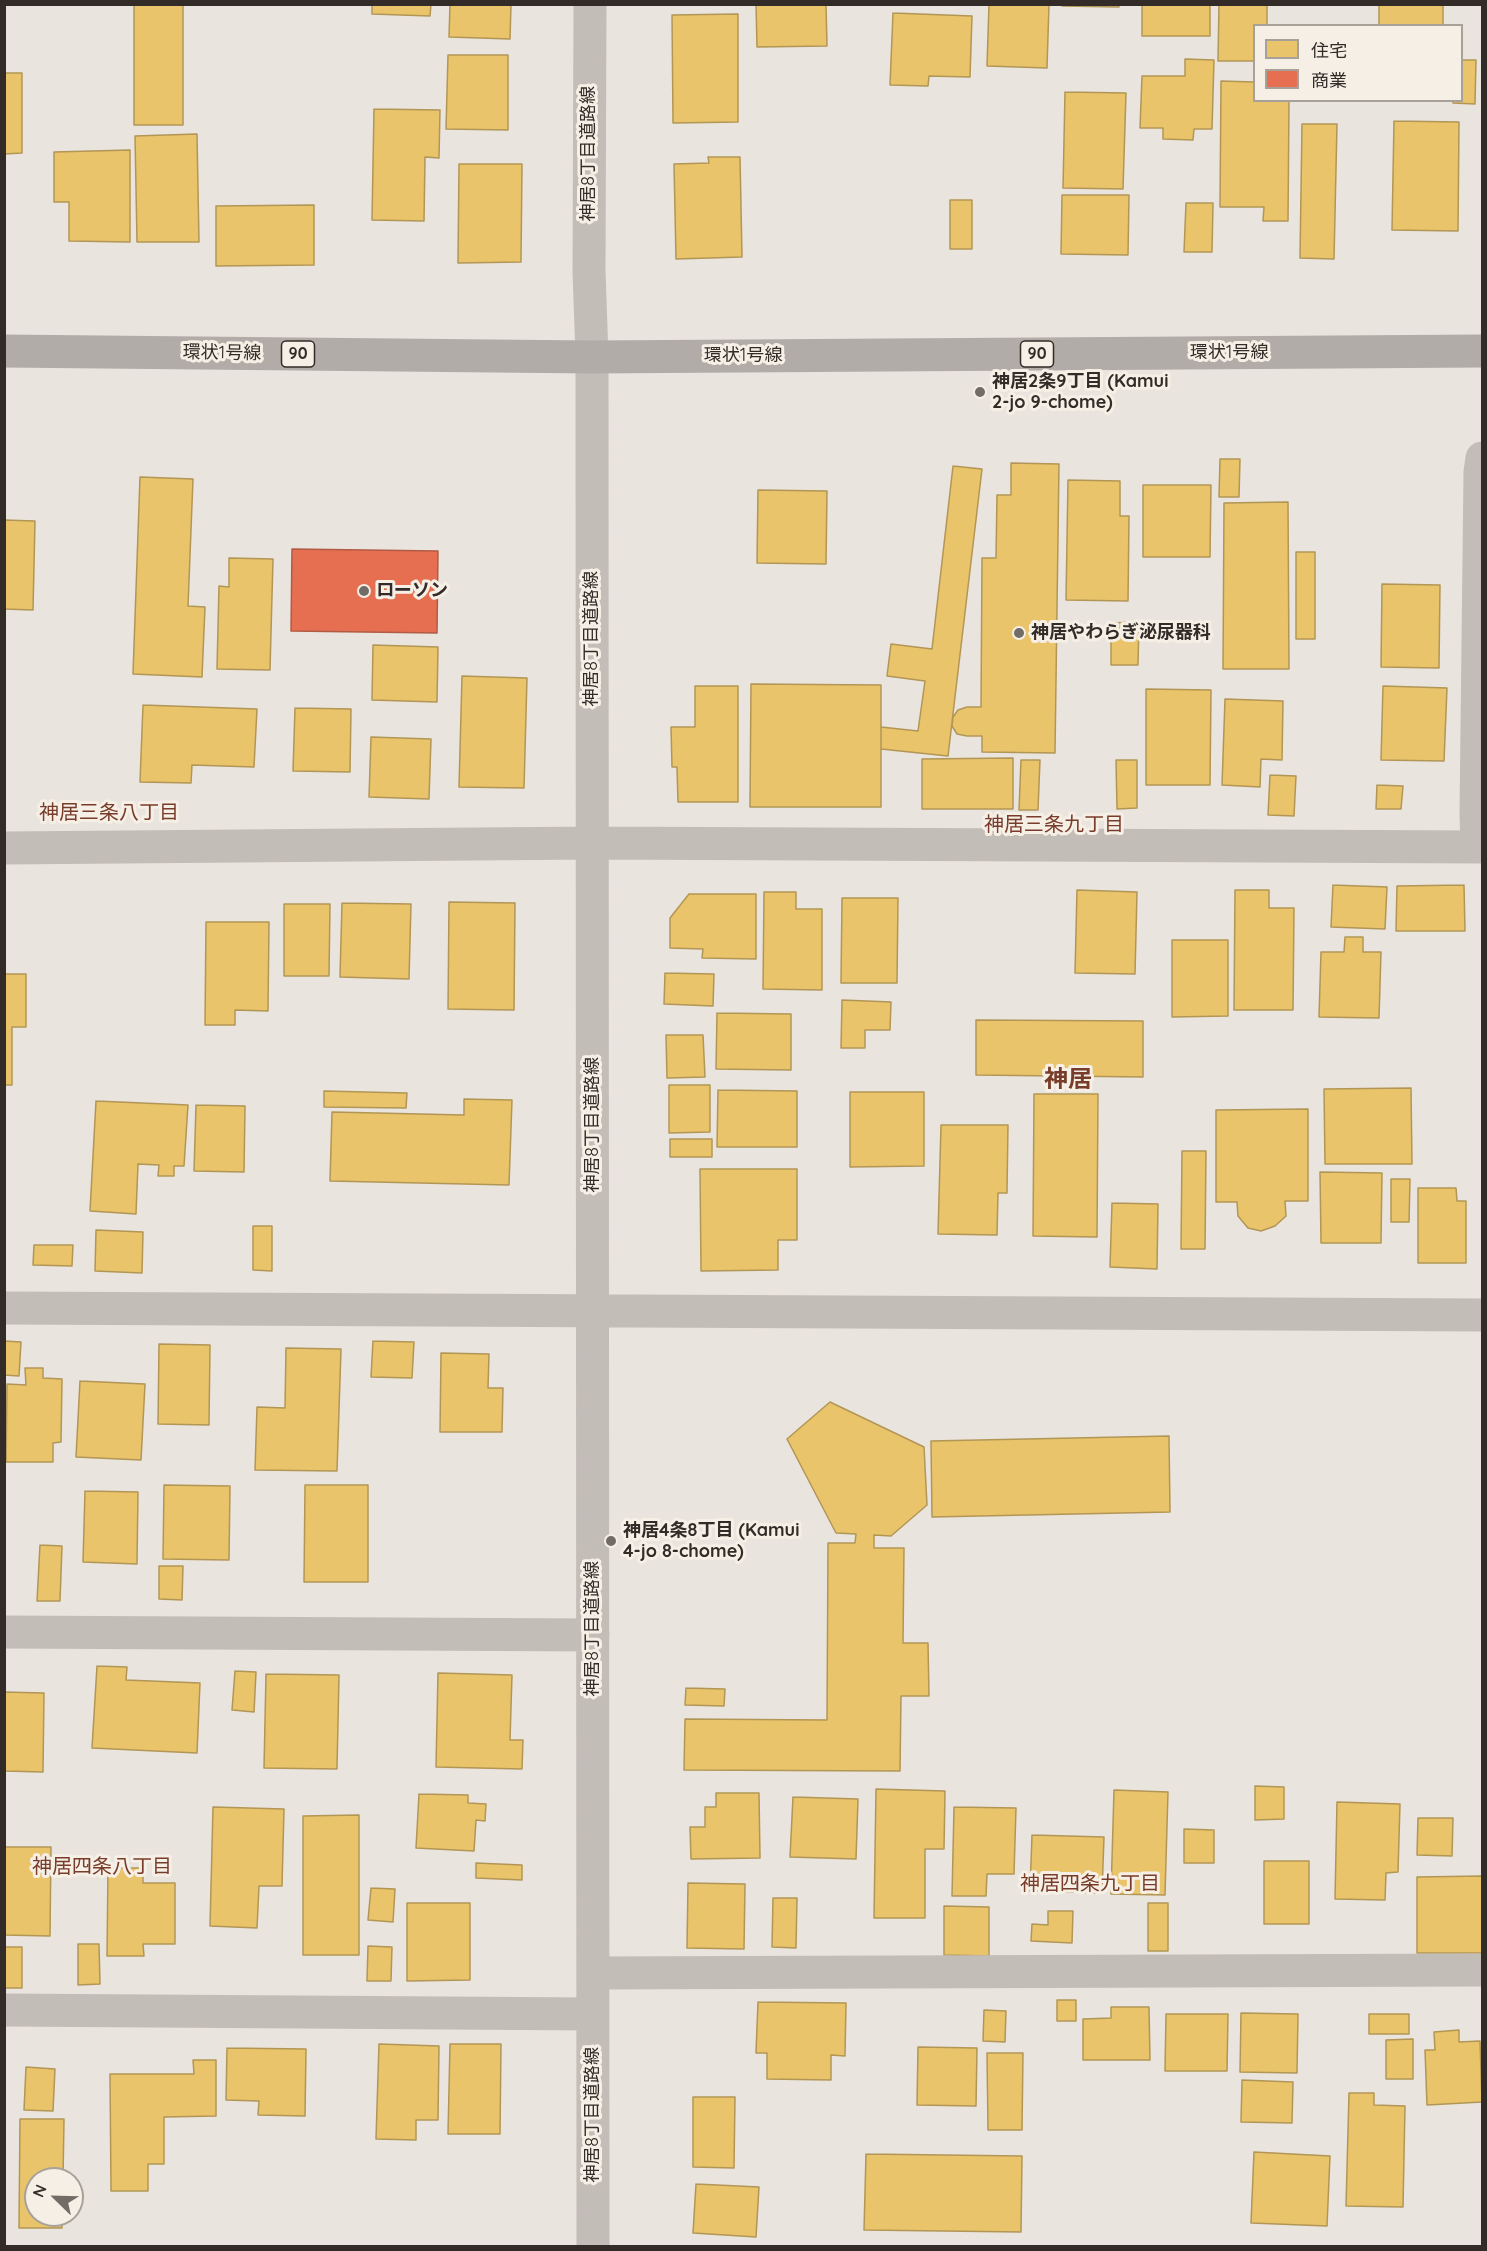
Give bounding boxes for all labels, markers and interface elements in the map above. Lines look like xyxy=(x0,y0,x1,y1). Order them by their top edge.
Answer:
legend xyxy=(1253,24,1463,102)
text: 住宅 xyxy=(1311,39,1347,62)
text: 商業 xyxy=(1311,69,1347,92)
street label: 神居8丁目道路線 xyxy=(578,86,600,222)
road number: 90 xyxy=(282,341,314,367)
road number: 90 xyxy=(1020,341,1054,367)
street label: 環状1号線 xyxy=(182,342,262,364)
street label: 環状1号線 xyxy=(1190,342,1268,364)
street label: 環状1号線 xyxy=(704,345,782,367)
place label: 神居2条9丁目 (Kamui 2-jo 9-chome) xyxy=(992,371,1168,413)
marker: 神居2条9丁目 (Kamui 2-jo 9-chome) xyxy=(973,385,987,399)
street label: 神居8丁目道路線 xyxy=(581,571,603,707)
place label: ローソン xyxy=(376,580,448,602)
marker: ローソン xyxy=(357,584,371,598)
place label: 神居やわらぎ泌尿器科 xyxy=(1031,622,1211,644)
marker: 神居やわらぎ泌尿器科 xyxy=(1012,626,1026,640)
district label: 神居三条八丁目 xyxy=(39,801,179,825)
district label: 神居三条九丁目 xyxy=(984,813,1124,837)
street label: 神居8丁目道路線 xyxy=(582,1057,604,1193)
district label: 神居 xyxy=(1044,1066,1092,1094)
place label: 神居4条8丁目 (Kamui 4-jo 8-chome) xyxy=(623,1520,799,1562)
marker: 神居4条8丁目 (Kamui 4-jo 8-chome) xyxy=(604,1534,618,1548)
street label: 神居8丁目道路線 xyxy=(582,1561,604,1697)
district label: 神居四条八丁目 xyxy=(32,1855,172,1879)
district label: 神居四条九丁目 xyxy=(1020,1872,1160,1896)
street label: 神居8丁目道路線 xyxy=(582,2047,604,2183)
north arrow xyxy=(24,2167,84,2227)
text: N xyxy=(28,2181,51,2200)

